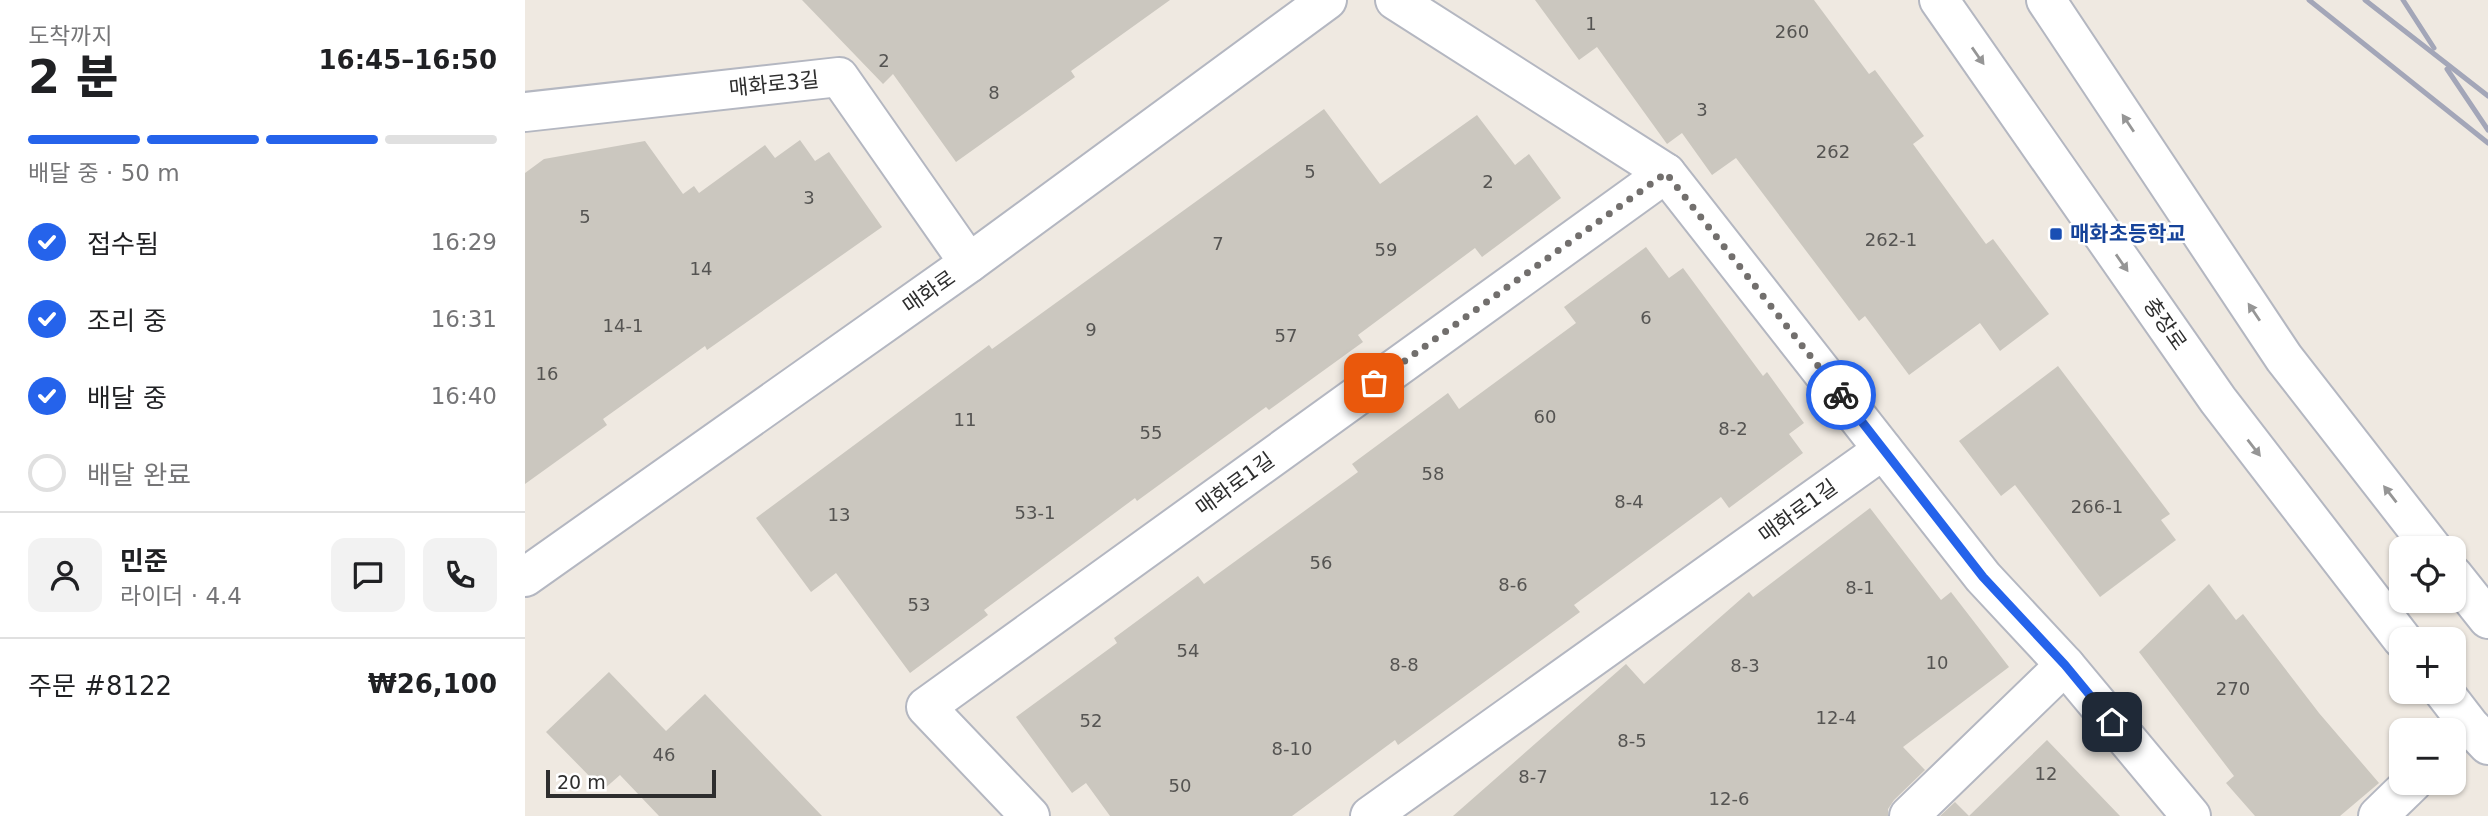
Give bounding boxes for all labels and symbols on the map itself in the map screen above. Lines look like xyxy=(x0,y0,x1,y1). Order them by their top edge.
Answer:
house number: 1 xyxy=(1585,13,1597,34)
house number: 260 xyxy=(1775,21,1809,42)
one-way arrow xyxy=(1971,47,1985,65)
house number: 2 xyxy=(878,50,890,71)
street label: 매화로3길 xyxy=(728,67,820,101)
house number: 8 xyxy=(988,82,1000,103)
house number: 3 xyxy=(1696,99,1708,120)
one-way arrow xyxy=(2121,113,2134,133)
house number: 262 xyxy=(1816,141,1850,162)
house number: 5 xyxy=(1304,161,1316,182)
house number: 2 xyxy=(1482,171,1494,192)
house number: 3 xyxy=(803,187,815,208)
house number: 5 xyxy=(579,206,591,227)
place label: 매화초등학교 xyxy=(2070,222,2186,246)
marker: 매화초등학교 xyxy=(2048,226,2064,242)
house number: 262-1 xyxy=(1865,229,1917,250)
house number: 7 xyxy=(1212,233,1224,254)
house number: 59 xyxy=(1375,239,1397,260)
one-way arrow xyxy=(2115,254,2129,272)
house number: 14 xyxy=(690,258,712,279)
street label: 매화로 xyxy=(898,266,960,318)
street label: 충장로 xyxy=(2139,293,2191,355)
one-way arrow xyxy=(2247,302,2260,322)
house number: 6 xyxy=(1640,307,1652,328)
house number: 14-1 xyxy=(603,315,643,336)
house number: 9 xyxy=(1085,319,1097,340)
house number: 57 xyxy=(1275,325,1297,346)
pin xyxy=(1344,353,1404,413)
courier xyxy=(1806,360,1876,430)
house number: 16 xyxy=(536,363,558,384)
house number: 60 xyxy=(1534,406,1556,427)
house number: 11 xyxy=(954,409,976,430)
house number: 8-2 xyxy=(1718,418,1748,439)
house number: 55 xyxy=(1140,422,1162,443)
one-way arrow xyxy=(2247,438,2262,456)
street label: 매화로1길 xyxy=(1191,448,1279,520)
house number: 58 xyxy=(1422,463,1444,484)
street label: 매화로1길 xyxy=(1754,475,1842,547)
one-way arrow xyxy=(2384,485,2398,503)
house number: 8-4 xyxy=(1614,491,1644,512)
house number: 266-1 xyxy=(2071,496,2123,517)
house number: 53-1 xyxy=(1015,502,1055,523)
house number: 13 xyxy=(828,504,850,525)
house number: 56 xyxy=(1310,552,1332,573)
house number: 8-6 xyxy=(1498,574,1528,595)
house number: 8-1 xyxy=(1845,577,1875,598)
house number: 53 xyxy=(908,594,930,615)
house number: 54 xyxy=(1177,640,1199,661)
house number: 10 xyxy=(1926,652,1948,673)
house number: 8-8 xyxy=(1389,654,1419,675)
house number: 8-3 xyxy=(1730,655,1760,676)
house number: 270 xyxy=(2216,678,2250,699)
pin xyxy=(2082,692,2142,752)
house number: 12-4 xyxy=(1816,707,1856,728)
house number: 52 xyxy=(1080,710,1102,731)
house number: 8-5 xyxy=(1617,730,1647,751)
house number: 8-10 xyxy=(1272,738,1312,759)
house number: 46 xyxy=(653,744,675,765)
house number: 12 xyxy=(2035,763,2057,784)
house number: 8-7 xyxy=(1518,766,1548,787)
scale bar xyxy=(546,767,716,799)
house number: 50 xyxy=(1169,775,1191,796)
house number: 12-6 xyxy=(1709,788,1749,809)

